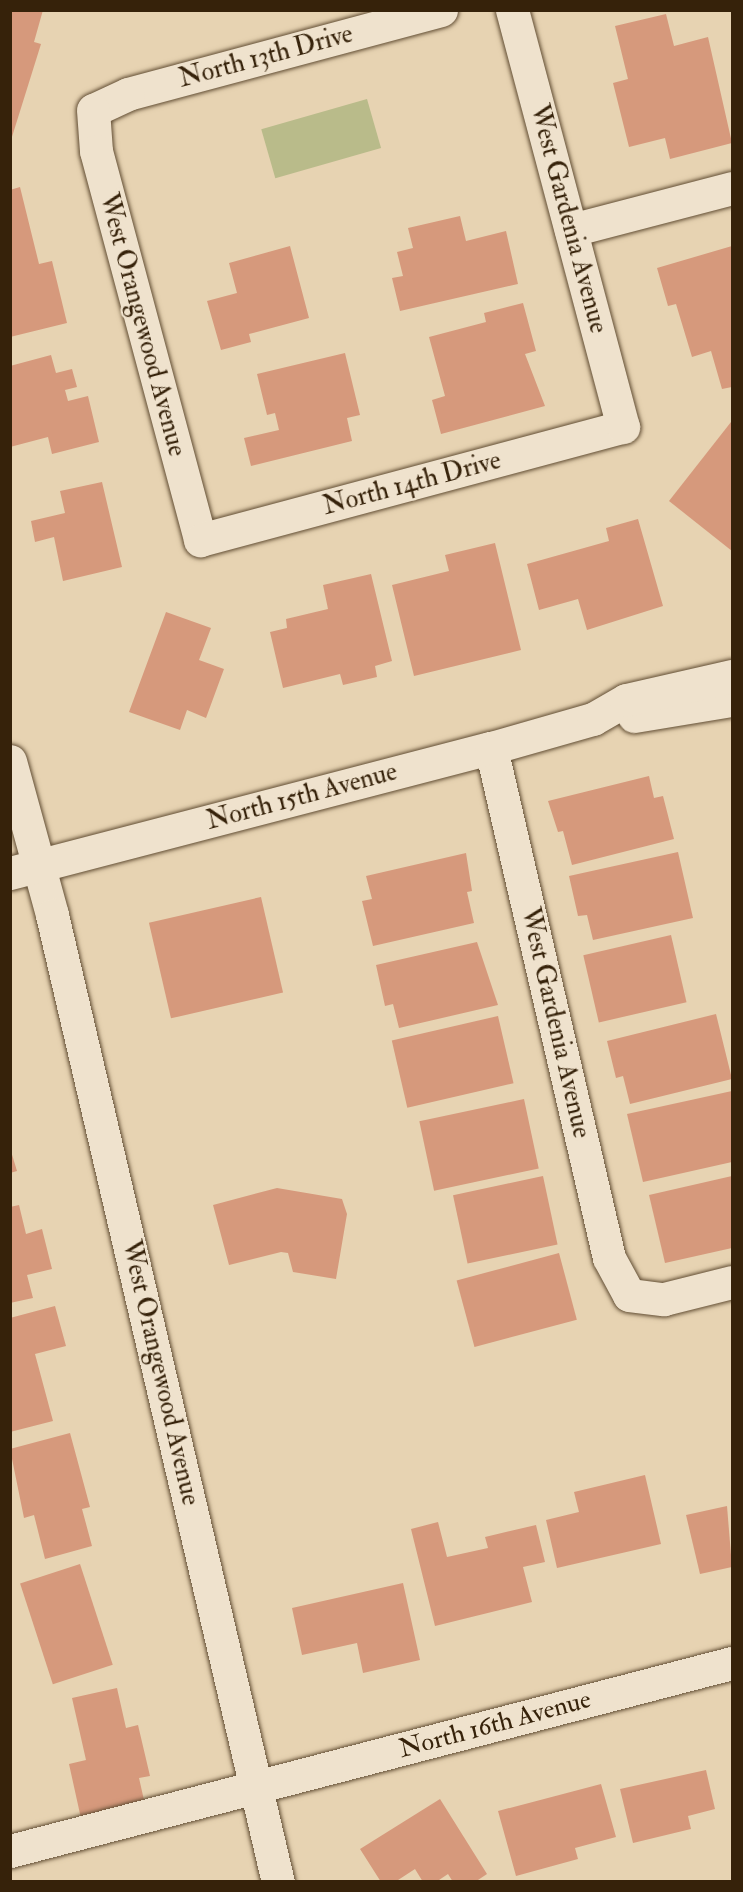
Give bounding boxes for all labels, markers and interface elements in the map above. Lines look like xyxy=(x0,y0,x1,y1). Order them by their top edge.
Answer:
street label: North 13th Drive xyxy=(176,19,356,95)
street label: West Gardenia Avenue xyxy=(522,101,614,337)
street label: West Orangewood Avenue xyxy=(92,190,192,460)
street label: North 14th Drive xyxy=(320,445,504,523)
street label: North 15th Avenue xyxy=(203,757,401,837)
street label: West Gardenia Avenue xyxy=(513,905,597,1141)
street label: West Orangewood Avenue xyxy=(114,1238,206,1508)
street label: North 16th Avenue xyxy=(396,1684,594,1766)

